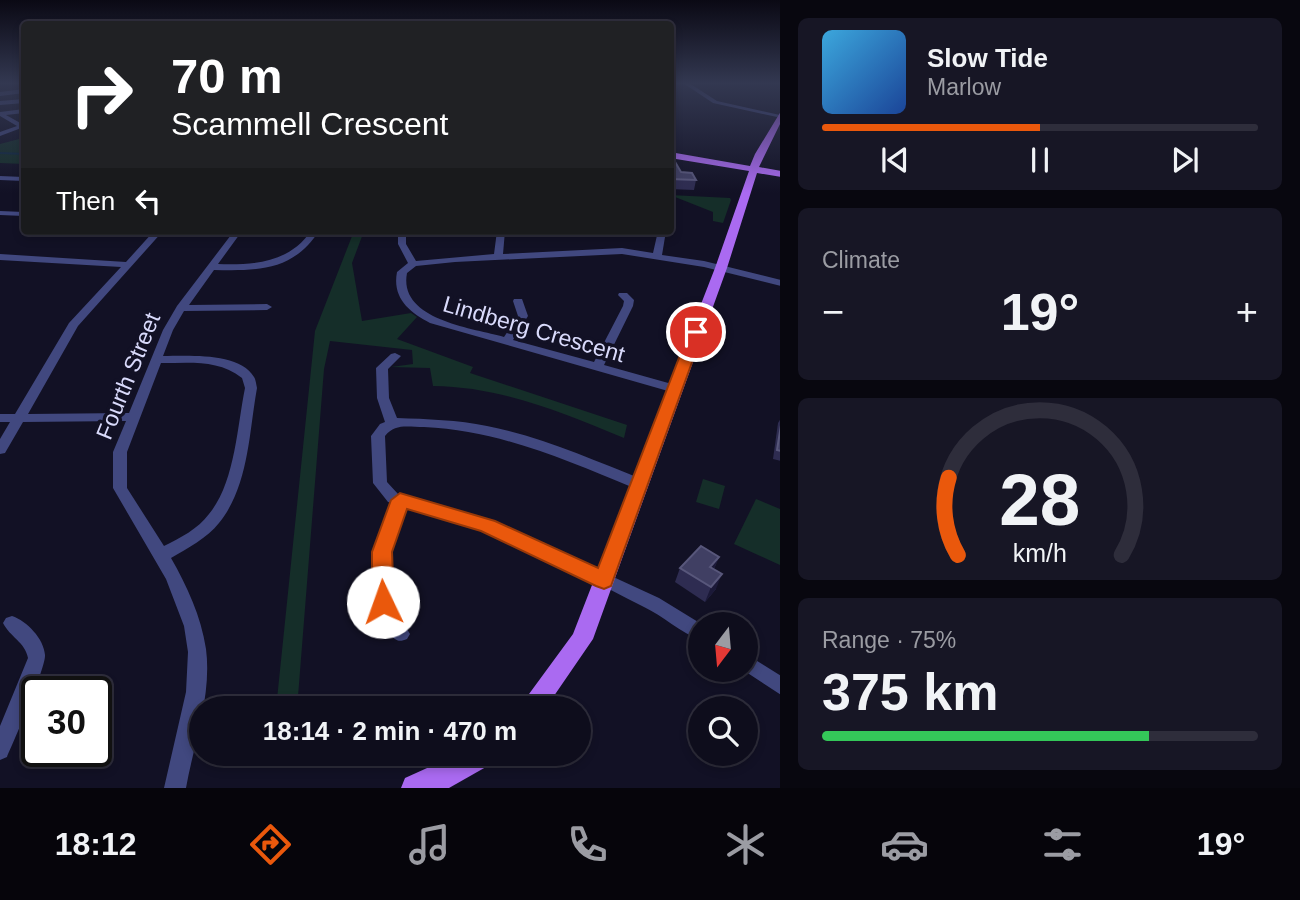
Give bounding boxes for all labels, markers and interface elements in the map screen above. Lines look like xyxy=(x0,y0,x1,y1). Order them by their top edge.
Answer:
text: Slow Tide xyxy=(927,43,1048,73)
icon: right xyxy=(56,49,147,140)
text: 70 m xyxy=(171,49,283,103)
text: Marlow xyxy=(927,74,1001,100)
text: Scammell Crescent xyxy=(171,106,448,142)
icon: previous xyxy=(876,141,914,179)
icon: pause xyxy=(1021,141,1059,179)
icon: next xyxy=(1166,141,1204,179)
icon: left xyxy=(129,182,167,220)
text: Then xyxy=(56,186,115,216)
text: Climate xyxy=(822,247,900,273)
text: 19° xyxy=(1001,283,1079,341)
street label: Lindberg Crescent xyxy=(440,291,628,368)
text: − xyxy=(822,291,844,333)
text: + xyxy=(1236,291,1258,333)
pin xyxy=(666,302,726,362)
street label: Fourth Street xyxy=(91,308,165,443)
icon: arrive xyxy=(677,313,715,351)
text: 28 xyxy=(1000,459,1080,540)
text: km/h xyxy=(1013,539,1067,567)
position arrow xyxy=(346,565,420,639)
north arrow xyxy=(688,612,758,682)
map controls xyxy=(688,612,758,766)
text: Range · 75% xyxy=(822,627,956,653)
text: 375 km xyxy=(822,663,998,721)
speed limit sign: 30 xyxy=(21,676,112,767)
button: search xyxy=(688,696,758,766)
text: 18:14 · 2 min · 470 m xyxy=(263,716,517,746)
icon: directions xyxy=(246,820,295,869)
icon: music xyxy=(405,820,454,869)
icon: phone xyxy=(563,820,612,869)
icon: climate xyxy=(721,820,770,869)
icon: car xyxy=(880,820,929,869)
icon: filters xyxy=(1038,820,1087,869)
text: 18:12 xyxy=(55,826,137,862)
text: 19° xyxy=(1197,826,1245,862)

